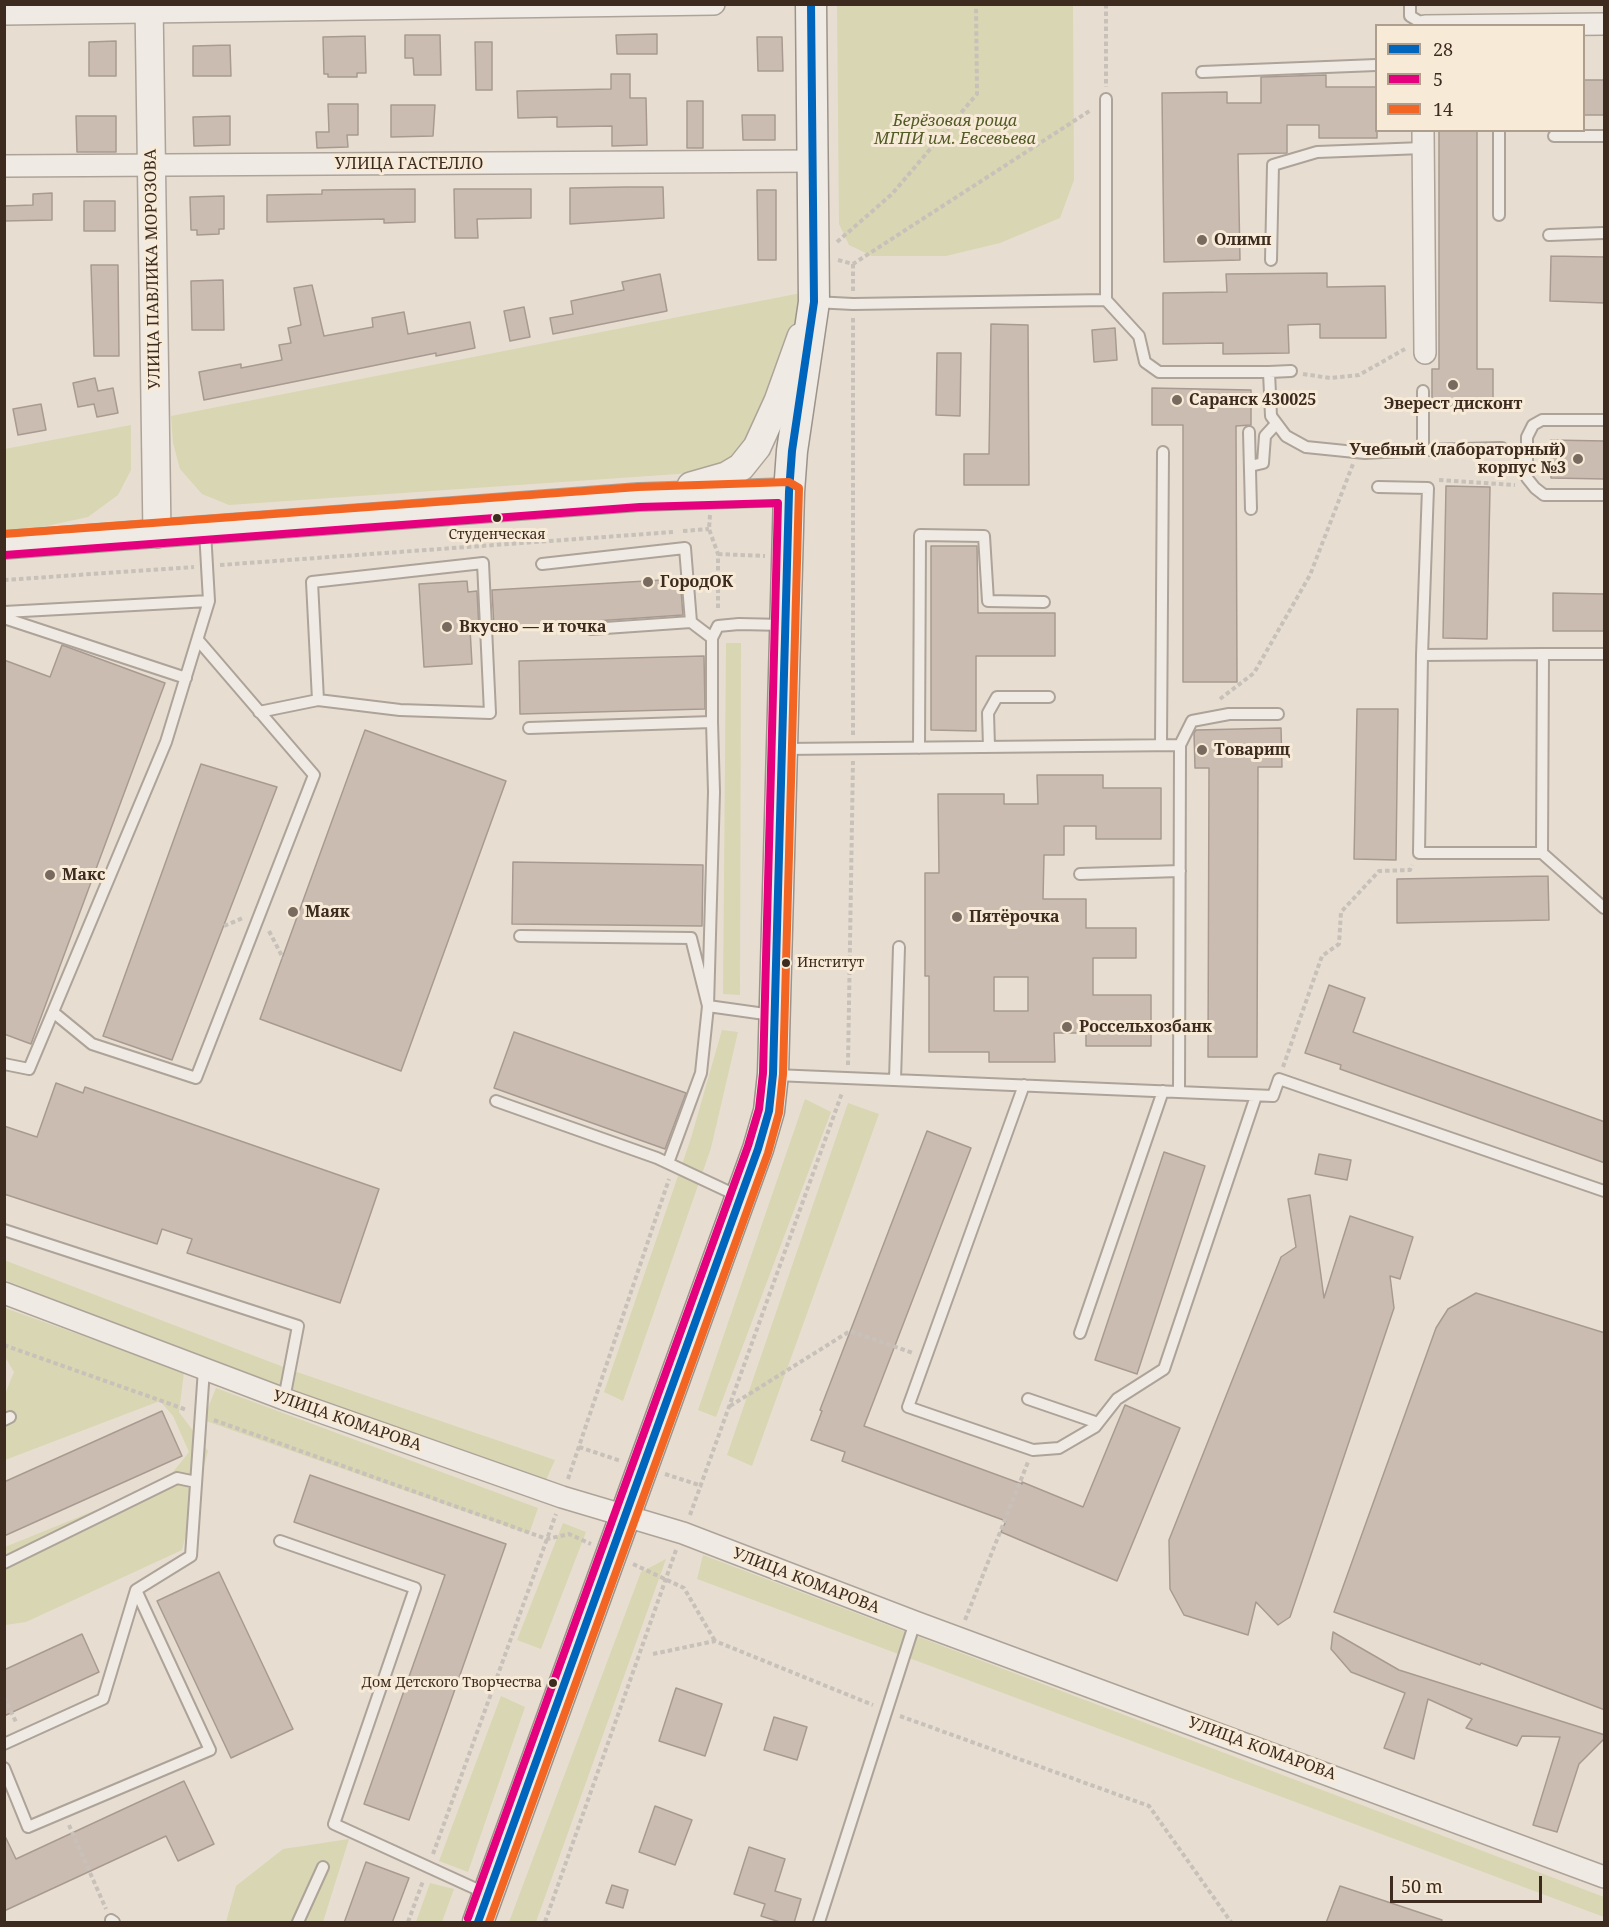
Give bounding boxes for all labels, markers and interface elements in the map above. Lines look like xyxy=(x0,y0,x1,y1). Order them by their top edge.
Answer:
legend xyxy=(1375,24,1585,132)
text: 28 xyxy=(1433,37,1453,61)
text: 5 xyxy=(1433,67,1443,91)
text: 14 xyxy=(1433,97,1453,121)
park label: Берёзовая роща МГПИ им. Евсевьева xyxy=(874,111,1036,149)
street label: УЛИЦА ПАВЛИКА МОРОЗОВА xyxy=(141,149,165,389)
street label: УЛИЦА ГАСТЕЛЛО xyxy=(335,154,483,174)
place label: Олимп xyxy=(1214,230,1271,250)
marker: Олимп xyxy=(1195,233,1209,247)
marker: Эверест дисконт xyxy=(1446,378,1460,392)
place label: Саранск 430025 xyxy=(1189,390,1316,410)
marker: Саранск 430025 xyxy=(1170,393,1184,407)
place label: Эверест дисконт xyxy=(1384,394,1522,414)
place label: Учебный (лабораторный) корпус №3 xyxy=(1350,440,1566,478)
marker: Учебный (лабораторный) корпус №3 xyxy=(1571,452,1585,466)
marker: Студенческая xyxy=(491,512,503,524)
place label: Студенческая xyxy=(449,527,545,543)
place label: ГородОК xyxy=(660,572,733,592)
marker: ГородОК xyxy=(641,575,655,589)
place label: Вкусно — и точка xyxy=(459,617,606,637)
marker: Вкусно — и точка xyxy=(440,620,454,634)
place label: Товарищ xyxy=(1214,740,1290,760)
marker: Товарищ xyxy=(1195,743,1209,757)
place label: Макс xyxy=(62,865,105,885)
marker: Макс xyxy=(43,868,57,882)
place label: Маяк xyxy=(305,902,350,922)
marker: Маяк xyxy=(286,905,300,919)
place label: Пятёрочка xyxy=(969,907,1060,927)
marker: Пятёрочка xyxy=(950,910,964,924)
place label: Институт xyxy=(797,955,864,971)
marker: Институт xyxy=(780,957,792,969)
place label: Россельхозбанк xyxy=(1079,1017,1212,1037)
marker: Россельхозбанк xyxy=(1060,1020,1074,1034)
street label: УЛИЦА КОМАРОВА xyxy=(270,1387,424,1455)
street label: УЛИЦА КОМАРОВА xyxy=(730,1544,882,1618)
place label: Дом Детского Творчества xyxy=(362,1675,542,1691)
marker: Дом Детского Творчества xyxy=(547,1677,559,1689)
street label: УЛИЦА КОМАРОВА xyxy=(1185,1713,1339,1785)
scale bar xyxy=(1393,1864,1544,1902)
text: 50 m xyxy=(1401,1874,1443,1898)

